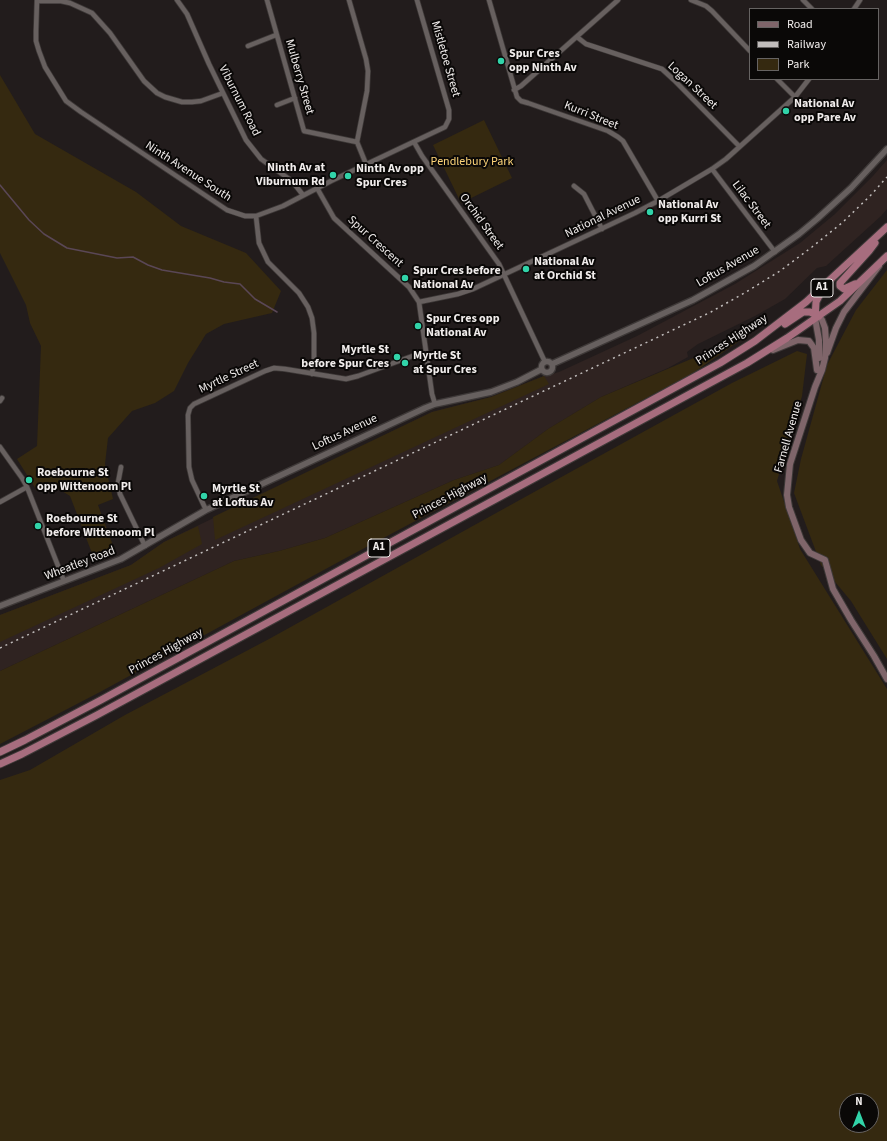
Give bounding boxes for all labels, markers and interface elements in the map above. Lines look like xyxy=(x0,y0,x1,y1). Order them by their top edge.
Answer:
legend xyxy=(749,8,879,80)
text: Road xyxy=(787,16,813,33)
street label: Mistletoe Street xyxy=(427,19,463,99)
text: Railway xyxy=(787,36,826,53)
street label: Mulberry Street xyxy=(281,38,317,116)
place label: Spur Cres opp Ninth Av xyxy=(509,47,577,75)
marker: Spur Cres opp Ninth Av xyxy=(496,56,506,66)
text: Park xyxy=(787,56,809,73)
street label: Logan Street xyxy=(664,59,720,113)
street label: Viburnum Road xyxy=(215,63,263,139)
place label: National Av opp Pare Av xyxy=(794,97,856,125)
street label: Kurri Street xyxy=(562,99,620,133)
marker: National Av opp Pare Av xyxy=(781,106,791,116)
street label: Ninth Avenue South xyxy=(142,139,234,205)
park label: Pendlebury Park xyxy=(431,155,513,169)
place label: Ninth Av at Viburnum Rd xyxy=(256,161,325,189)
place label: Ninth Av opp Spur Cres xyxy=(356,162,424,190)
marker: Ninth Av at Viburnum Rd xyxy=(328,170,338,180)
marker: Ninth Av opp Spur Cres xyxy=(343,171,353,181)
street label: Lilac Street xyxy=(728,178,774,232)
street label: Orchid Street xyxy=(456,191,506,253)
street label: National Avenue xyxy=(563,193,643,241)
place label: National Av opp Kurri St xyxy=(658,198,721,226)
marker: National Av opp Kurri St xyxy=(645,207,655,217)
street label: Spur Crescent xyxy=(344,213,406,271)
street label: Loftus Avenue xyxy=(694,243,762,291)
place label: National Av at Orchid St xyxy=(534,255,596,283)
place label: Spur Cres before National Av xyxy=(413,264,501,292)
marker: National Av at Orchid St xyxy=(521,264,531,274)
marker: Spur Cres before National Av xyxy=(400,273,410,283)
road number: A1 xyxy=(811,279,833,297)
street label: Princes Highway xyxy=(693,311,771,369)
place label: Spur Cres opp National Av xyxy=(426,312,500,340)
marker: Spur Cres opp National Av xyxy=(413,321,423,331)
place label: Myrtle St before Spur Cres xyxy=(301,343,389,371)
place label: Myrtle St at Spur Cres xyxy=(413,349,477,377)
marker: Myrtle St before Spur Cres xyxy=(392,352,402,362)
street label: Myrtle Street xyxy=(197,357,261,397)
marker: Myrtle St at Spur Cres xyxy=(400,358,410,368)
street label: Farnell Avenue xyxy=(772,400,806,474)
street label: Loftus Avenue xyxy=(310,412,380,454)
place label: Roebourne St opp Wittenoom Pl xyxy=(37,466,131,494)
street label: Princes Highway xyxy=(410,471,490,523)
marker: Roebourne St opp Wittenoom Pl xyxy=(24,475,34,485)
place label: Myrtle St at Loftus Av xyxy=(212,482,273,510)
marker: Myrtle St at Loftus Av xyxy=(199,491,209,501)
place label: Roebourne St before Wittenoom Pl xyxy=(46,512,154,540)
marker: Roebourne St before Wittenoom Pl xyxy=(33,521,43,531)
road number: A1 xyxy=(368,539,390,557)
street label: Wheatley Road xyxy=(43,544,117,584)
street label: Princes Highway xyxy=(126,626,206,678)
north arrow xyxy=(839,1093,879,1133)
text: N xyxy=(855,1094,863,1109)

